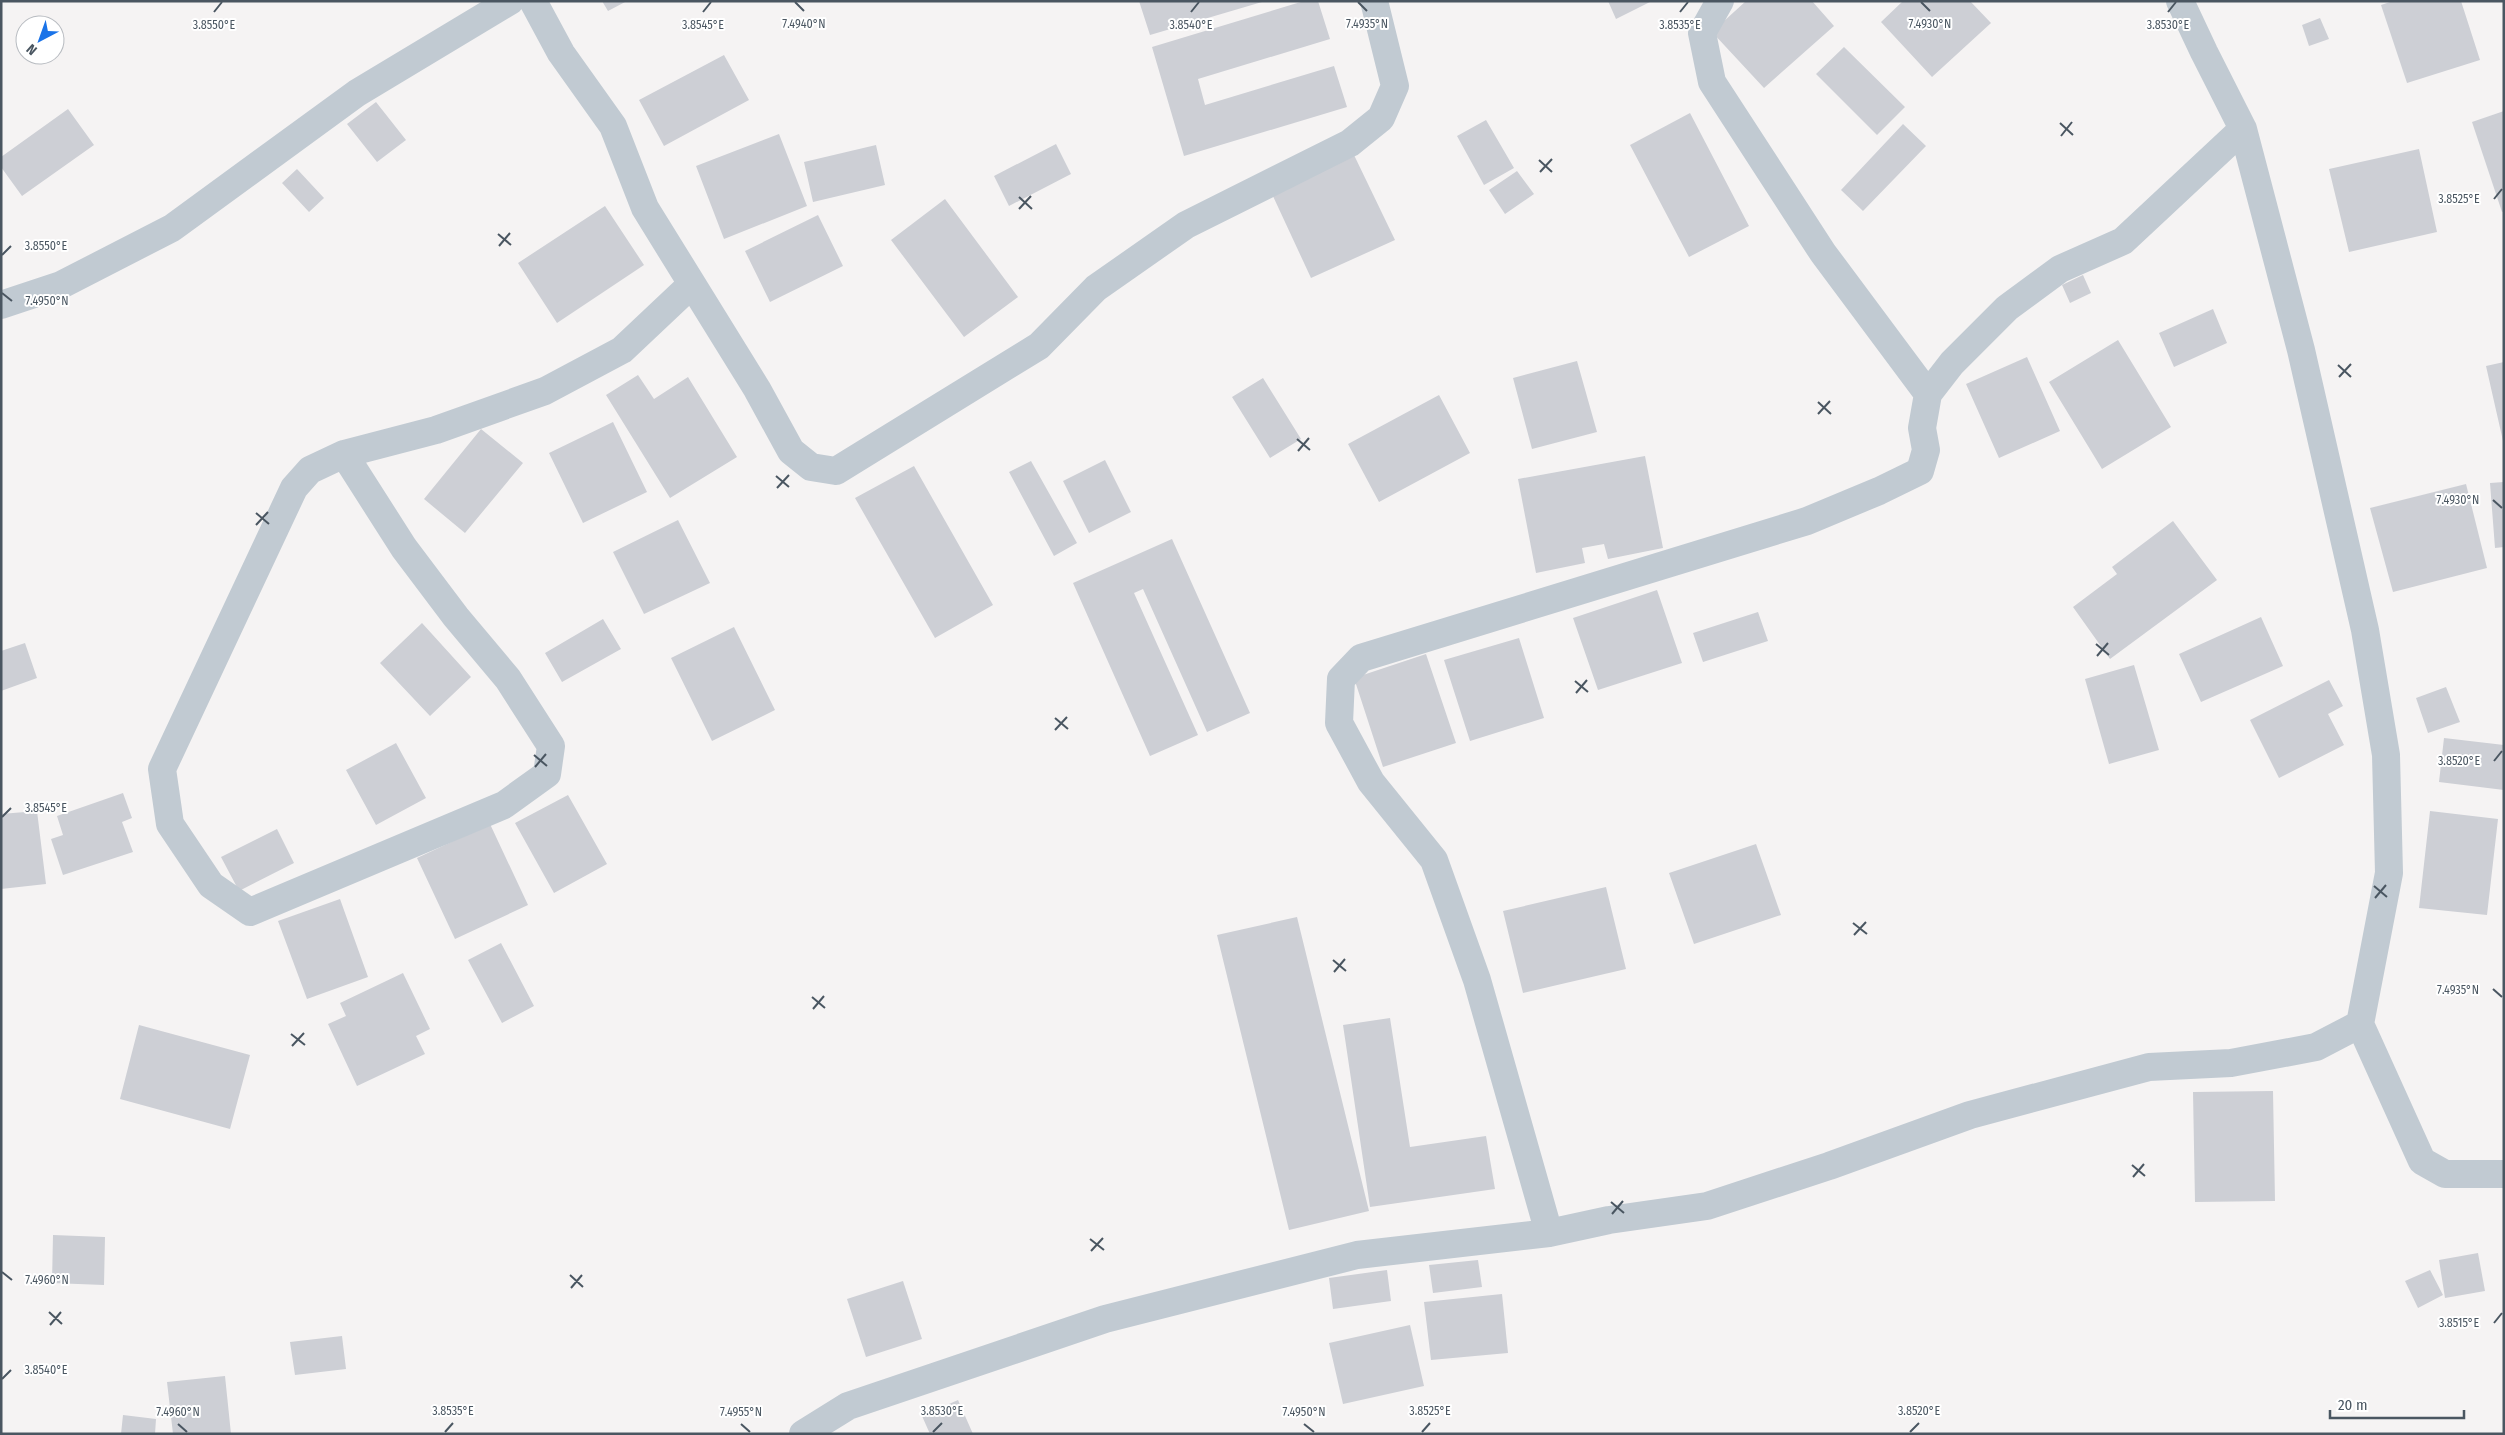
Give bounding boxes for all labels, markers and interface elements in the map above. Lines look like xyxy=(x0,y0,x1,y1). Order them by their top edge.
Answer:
north arrow xyxy=(15,15,65,65)
text: 7.4940°N xyxy=(782,17,826,31)
text: 7.4935°N xyxy=(1346,17,1388,31)
text: 7.4930°N xyxy=(1909,17,1951,31)
text: 3.8550°E xyxy=(193,18,236,32)
text: 3.8545°E xyxy=(682,18,724,32)
text: 3.8540°E xyxy=(1170,18,1213,32)
text: 3.8535°E xyxy=(1659,18,1701,32)
text: 3.8530°E xyxy=(2147,18,2190,32)
text: N xyxy=(23,40,41,59)
text: 3.8525°E xyxy=(2438,192,2480,206)
text: 3.8550°E xyxy=(25,239,68,253)
text: 7.4950°N xyxy=(25,294,69,308)
text: 7.4930°N xyxy=(2437,493,2479,507)
text: 3.8520°E xyxy=(2438,754,2480,768)
text: 3.8545°E xyxy=(25,801,67,815)
text: 7.4935°N xyxy=(2437,983,2479,997)
text: 7.4960°N xyxy=(25,1273,69,1287)
text: 3.8515°E xyxy=(2439,1316,2479,1330)
text: 3.8540°E xyxy=(25,1363,68,1377)
scale bar xyxy=(2330,1388,2464,1420)
text: 20 m xyxy=(2338,1396,2368,1414)
text: 3.8535°E xyxy=(432,1404,474,1418)
text: 3.8530°E xyxy=(921,1404,964,1418)
text: 3.8525°E xyxy=(1409,1404,1451,1418)
text: 3.8520°E xyxy=(1898,1404,1940,1418)
text: 7.4960°N xyxy=(156,1405,200,1419)
text: 7.4955°N xyxy=(720,1405,762,1419)
text: 7.4950°N xyxy=(1282,1405,1326,1419)

